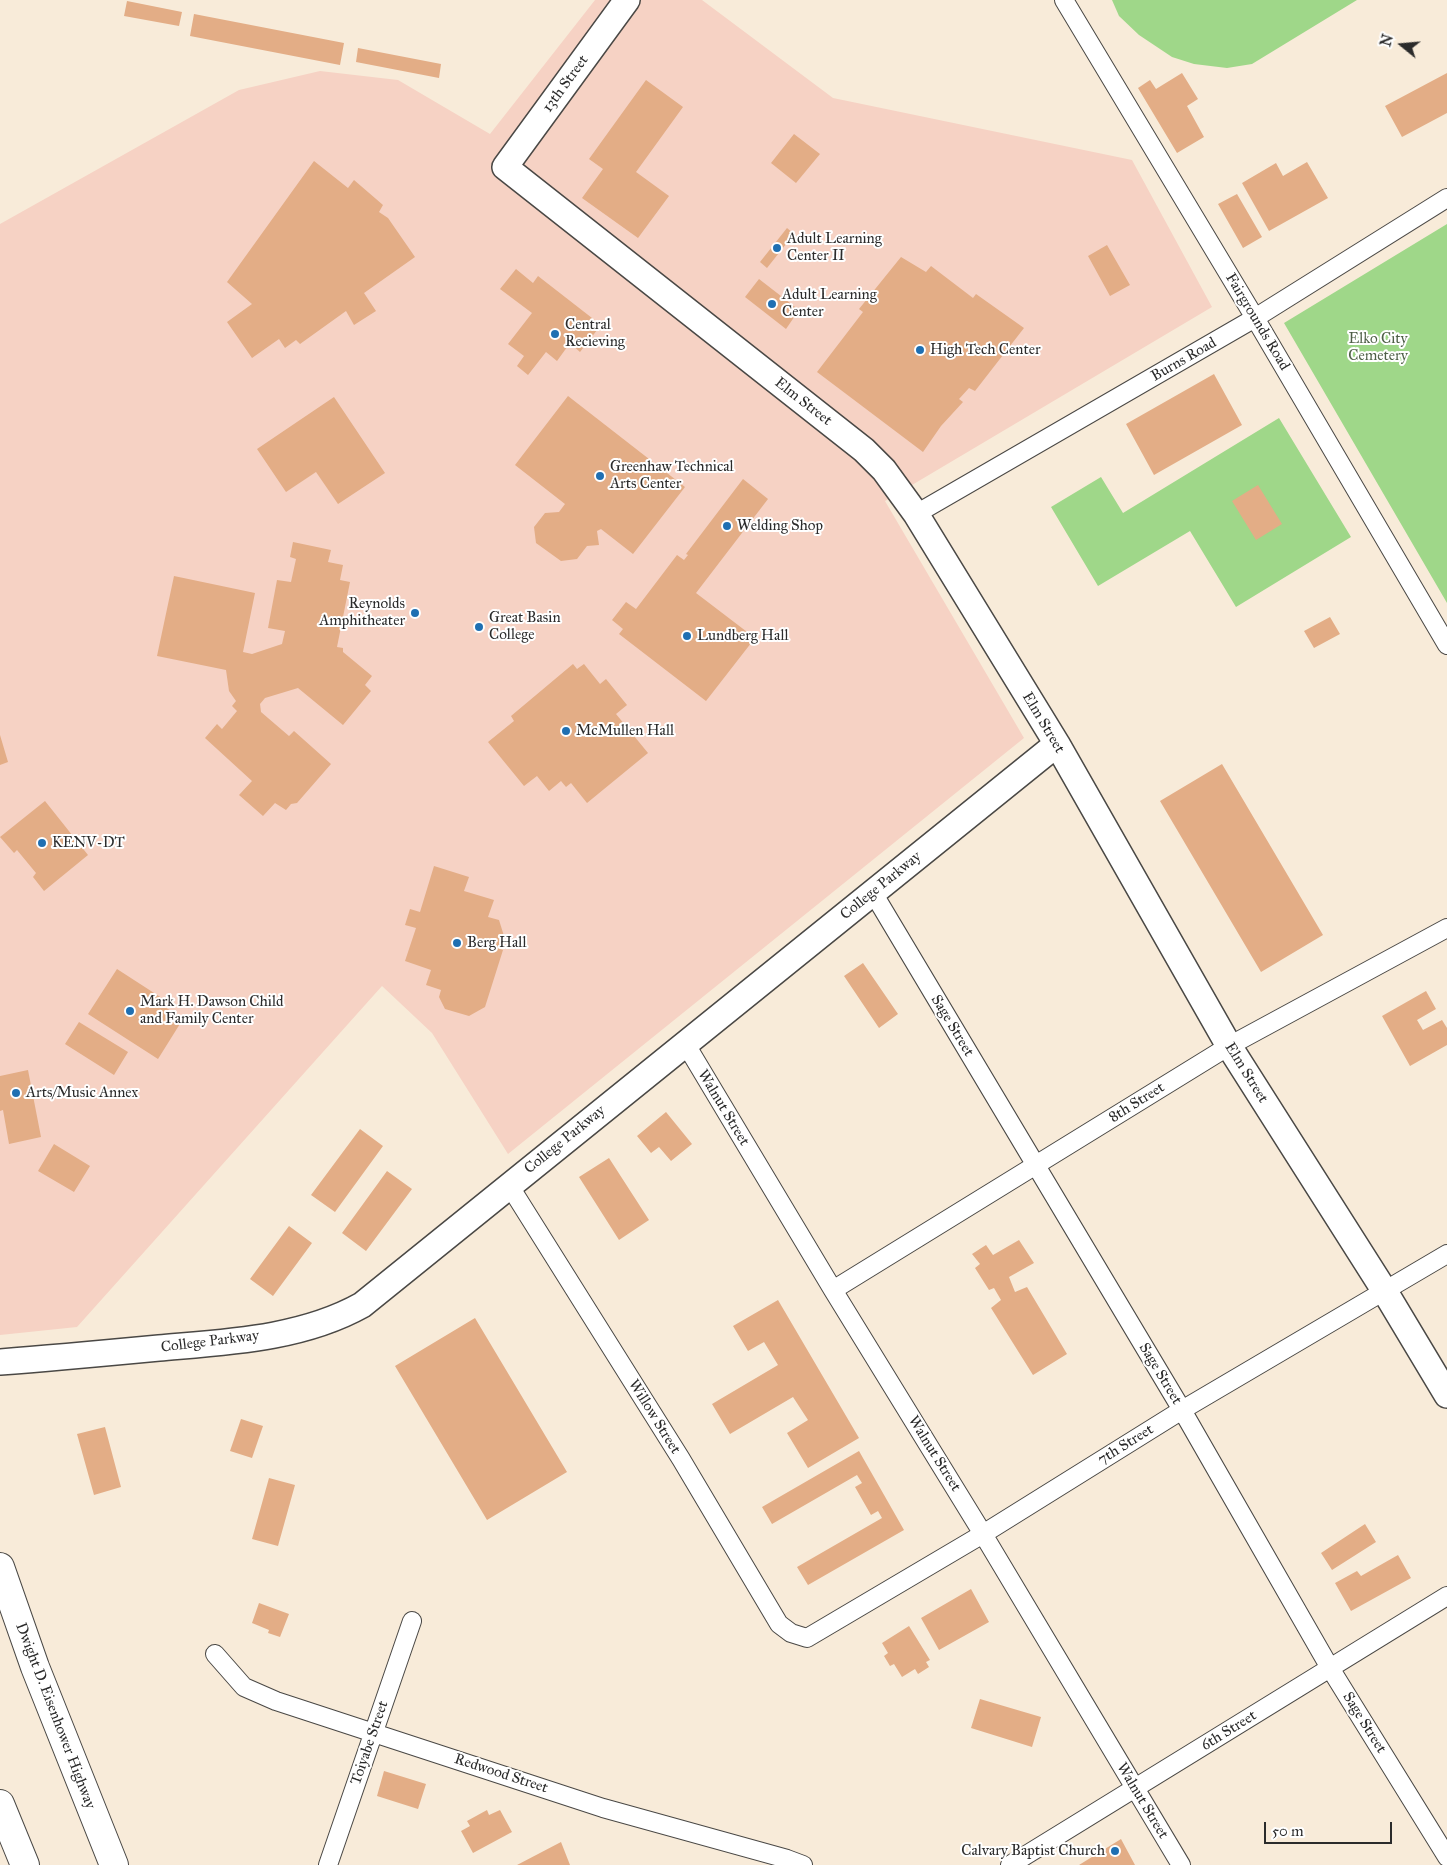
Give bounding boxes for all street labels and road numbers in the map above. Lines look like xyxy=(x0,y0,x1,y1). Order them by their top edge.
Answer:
street label: 13th Street xyxy=(539,52,593,116)
street label: Fairgrounds Road xyxy=(1221,270,1293,374)
street label: Burns Road xyxy=(1148,334,1220,386)
street label: Elm Street xyxy=(771,374,835,430)
street label: Elm Street xyxy=(1018,689,1068,757)
street label: College Parkway xyxy=(837,848,925,924)
street label: Sage Street xyxy=(927,992,977,1060)
street label: Elm Street xyxy=(1220,1039,1272,1107)
street label: Walnut Street xyxy=(693,1067,753,1149)
street label: 8th Street xyxy=(1106,1079,1168,1127)
street label: College Parkway xyxy=(521,1102,609,1178)
street label: College Parkway xyxy=(160,1327,260,1357)
street label: Sage Street xyxy=(1135,1340,1185,1408)
street label: Willow Street xyxy=(624,1376,684,1458)
street label: Walnut Street xyxy=(904,1413,964,1495)
street label: 7th Street xyxy=(1095,1421,1157,1469)
street label: Dwight D. Eisenhower Highway xyxy=(11,1620,99,1812)
street label: Sage Street xyxy=(1338,1689,1390,1757)
street label: Toiyabe Street xyxy=(347,1699,393,1787)
street label: 6th Street xyxy=(1198,1707,1260,1755)
street label: Redwood Street xyxy=(452,1750,550,1798)
street label: Walnut Street xyxy=(1112,1760,1172,1842)

